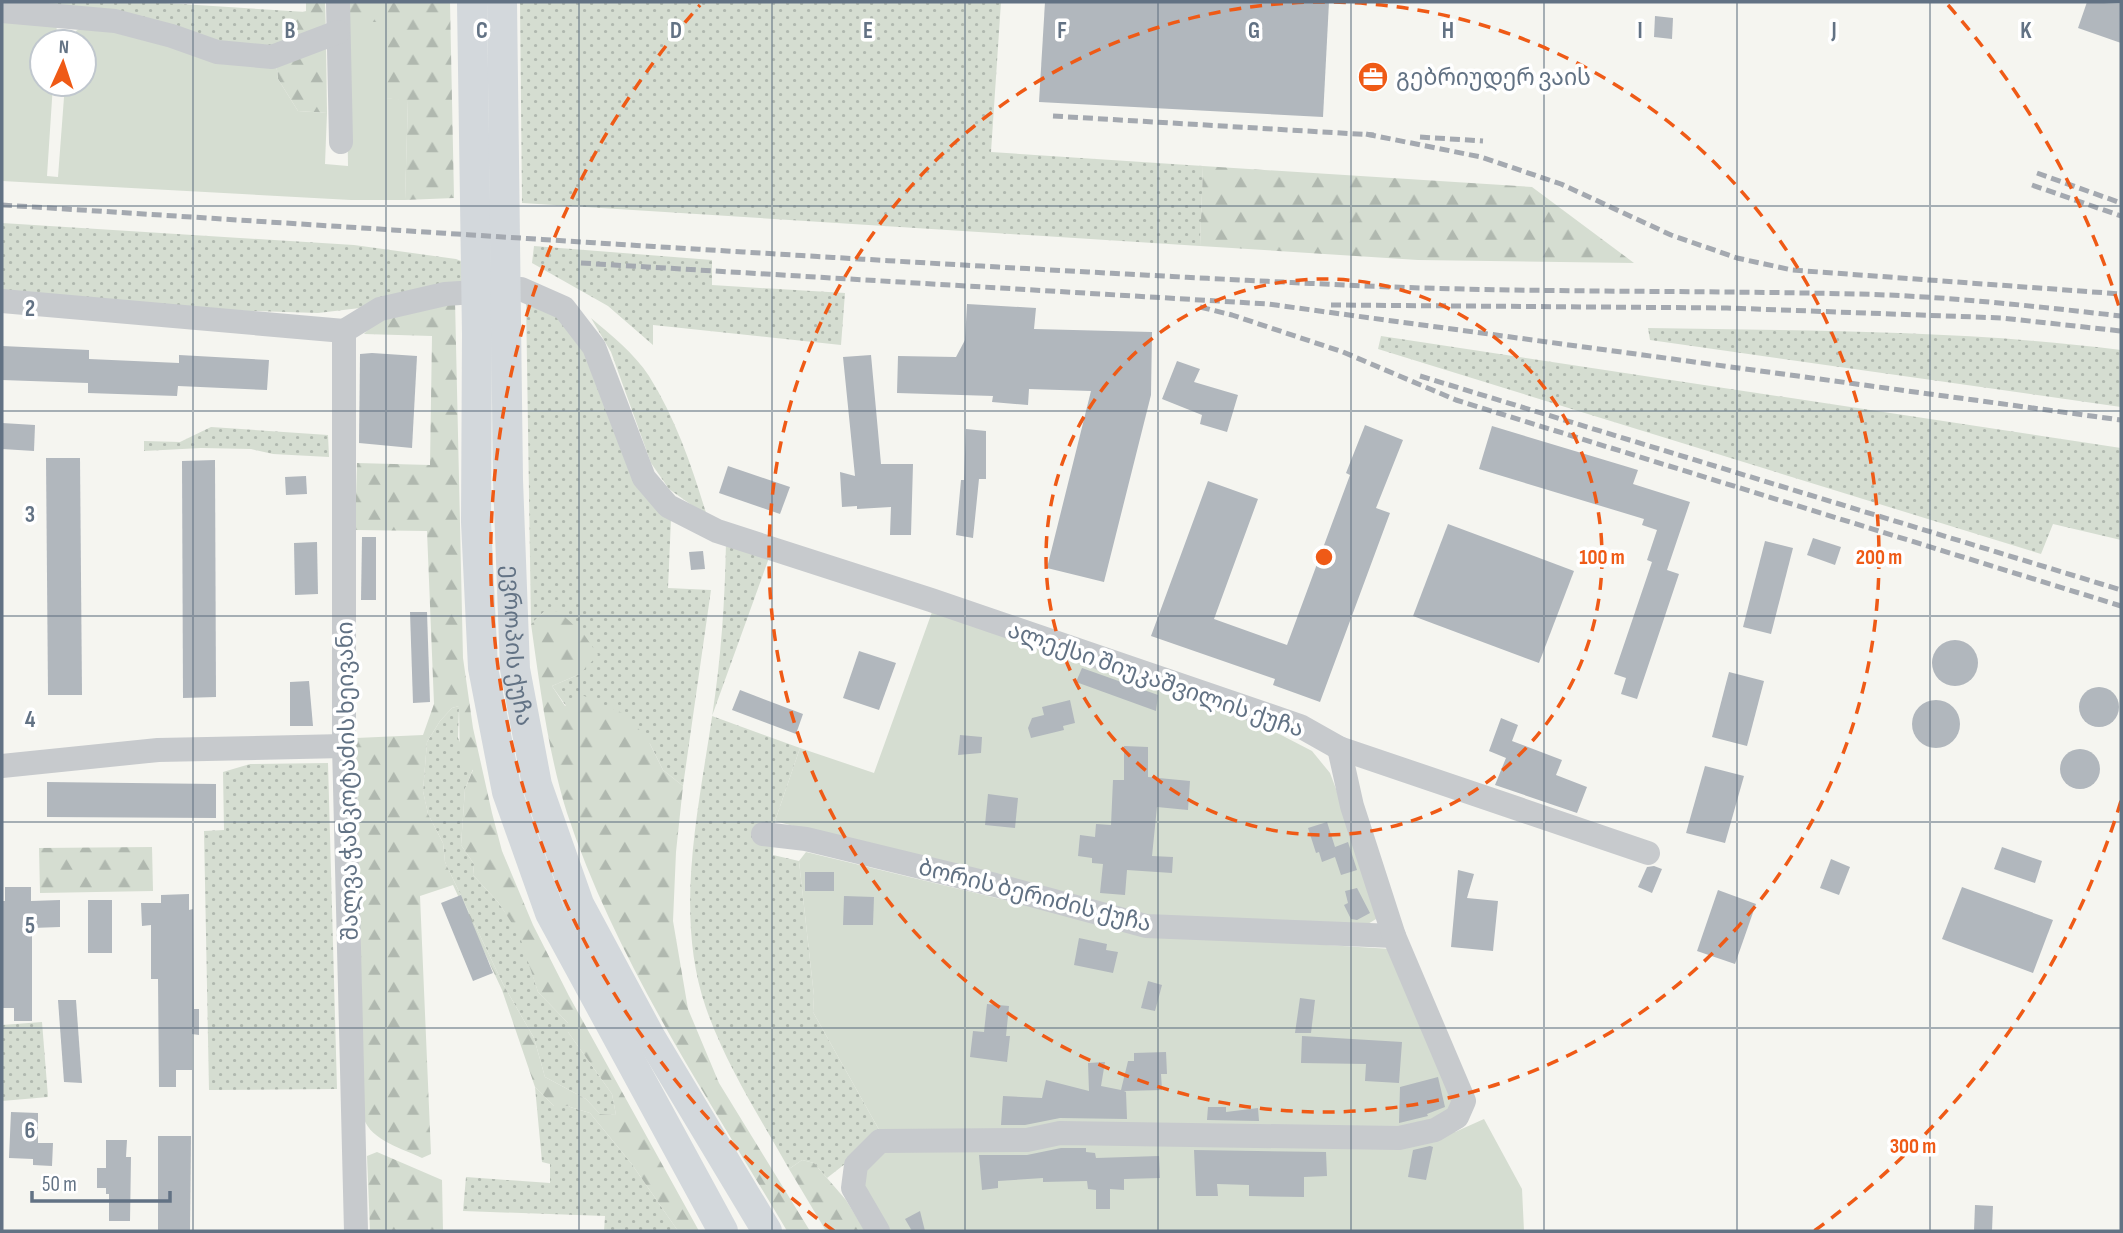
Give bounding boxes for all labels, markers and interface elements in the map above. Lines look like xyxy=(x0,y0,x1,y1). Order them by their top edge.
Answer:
text: B xyxy=(285,17,296,45)
text: C xyxy=(476,17,488,45)
text: D xyxy=(670,17,682,45)
text: E xyxy=(863,17,873,45)
text: F xyxy=(1057,17,1067,45)
text: G xyxy=(1248,17,1260,45)
text: H xyxy=(1442,17,1454,45)
text: I xyxy=(1637,17,1643,45)
text: J xyxy=(1830,17,1837,45)
text: K xyxy=(2020,17,2032,45)
north arrow xyxy=(28,28,98,98)
text: N xyxy=(58,36,69,59)
office icon: გებრიუდერ ვაის xyxy=(1356,60,1390,94)
place label: გებრიუდერ ვაის xyxy=(1396,64,1591,92)
text: 2 xyxy=(25,295,35,323)
text: 3 xyxy=(25,501,35,529)
centre of rings xyxy=(1312,545,1336,569)
text: 100 m xyxy=(1579,545,1625,570)
text: 200 m xyxy=(1856,545,1902,570)
street label: ევროპის ქუჩა xyxy=(496,565,538,728)
street label: ალექსი შიუკაშვილის ქუჩა xyxy=(1004,616,1307,744)
street label: შალვა ჭანკოტაძის ხეივანი xyxy=(331,621,365,941)
text: 4 xyxy=(25,706,36,734)
street label: ბორის ბერიძის ქუჩა xyxy=(915,853,1154,938)
text: 5 xyxy=(25,912,35,940)
text: 6 xyxy=(25,1117,35,1145)
text: 300 m xyxy=(1890,1134,1936,1159)
scale bar xyxy=(32,1160,170,1204)
text: 50 m xyxy=(42,1172,77,1197)

